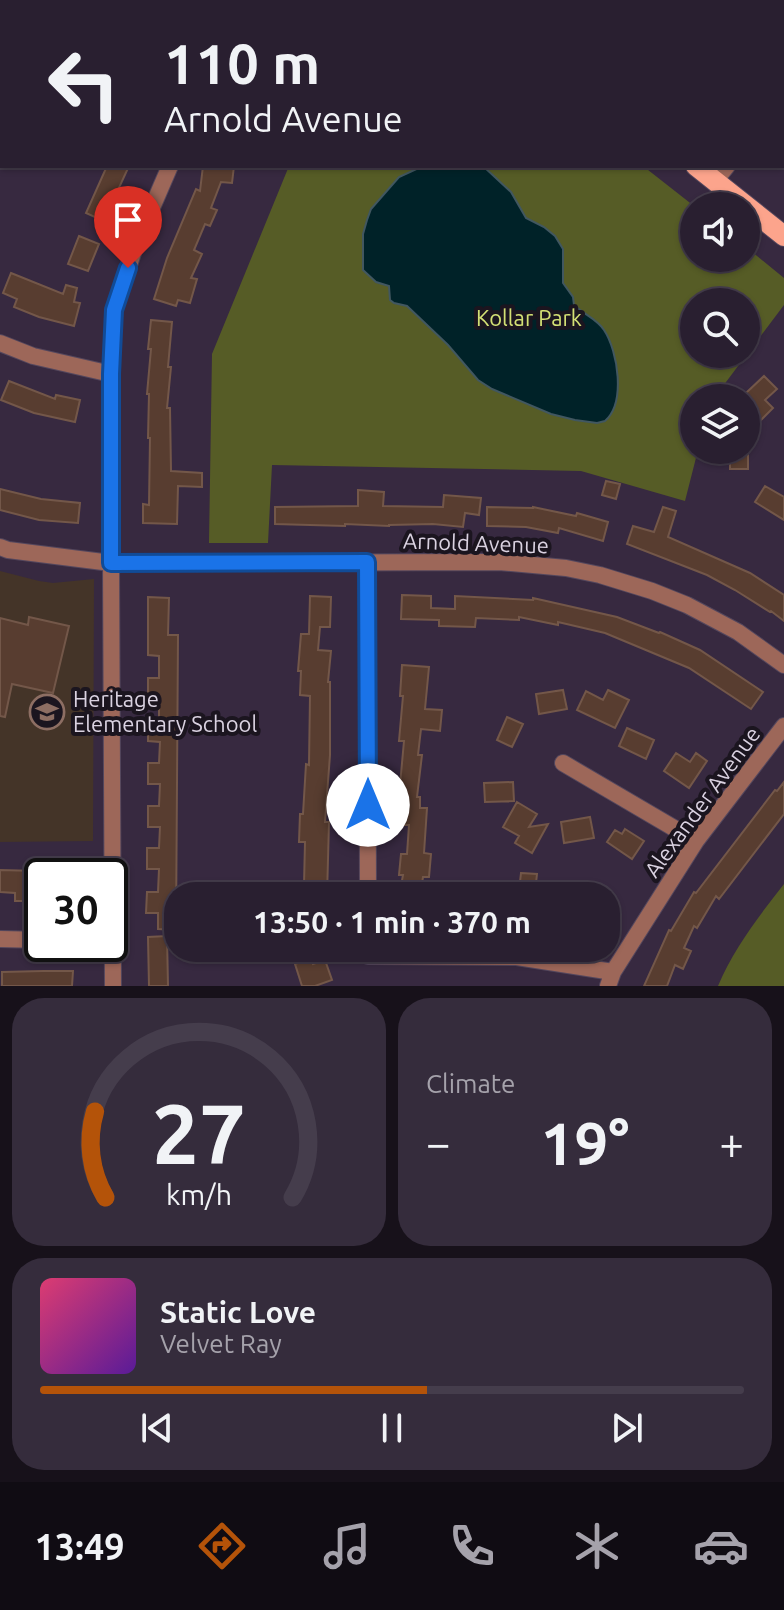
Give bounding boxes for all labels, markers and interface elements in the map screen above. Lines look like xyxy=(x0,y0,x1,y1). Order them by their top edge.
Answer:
icon: left xyxy=(32,32,136,136)
text: 110 m xyxy=(164,32,320,95)
text: Arnold Avenue xyxy=(164,98,403,139)
pin xyxy=(94,186,162,268)
map controls xyxy=(680,192,760,464)
button: sound xyxy=(680,192,760,272)
icon: arrive xyxy=(106,198,150,242)
button: search xyxy=(680,288,760,368)
park label: Kollar Park xyxy=(476,305,582,330)
button: layers xyxy=(680,384,760,464)
street label: Arnold Avenue xyxy=(403,527,549,558)
place label: Heritage Elementary School xyxy=(73,686,257,736)
school or university icon: Heritage Elementary School xyxy=(28,693,66,731)
street label: Alexander Avenue xyxy=(639,722,765,882)
position arrow xyxy=(326,763,410,847)
speed limit sign: 30 xyxy=(24,858,128,962)
text: 13:50 · 1 min · 370 m xyxy=(253,905,531,939)
text: Climate xyxy=(426,1069,515,1098)
text: 27 xyxy=(152,1086,246,1180)
text: 19° xyxy=(541,1109,629,1176)
text: − xyxy=(426,1118,451,1167)
text: + xyxy=(719,1118,744,1167)
text: km/h xyxy=(166,1178,232,1210)
text: Static Love xyxy=(160,1295,316,1329)
text: Velvet Ray xyxy=(160,1329,282,1358)
icon: previous xyxy=(135,1406,179,1450)
icon: pause xyxy=(370,1406,414,1450)
icon: next xyxy=(605,1406,649,1450)
icon: directions xyxy=(194,1518,250,1574)
icon: music xyxy=(319,1518,375,1574)
icon: phone xyxy=(444,1518,500,1574)
icon: climate xyxy=(569,1518,625,1574)
icon: car xyxy=(693,1518,749,1574)
text: 13:49 xyxy=(34,1526,125,1567)

